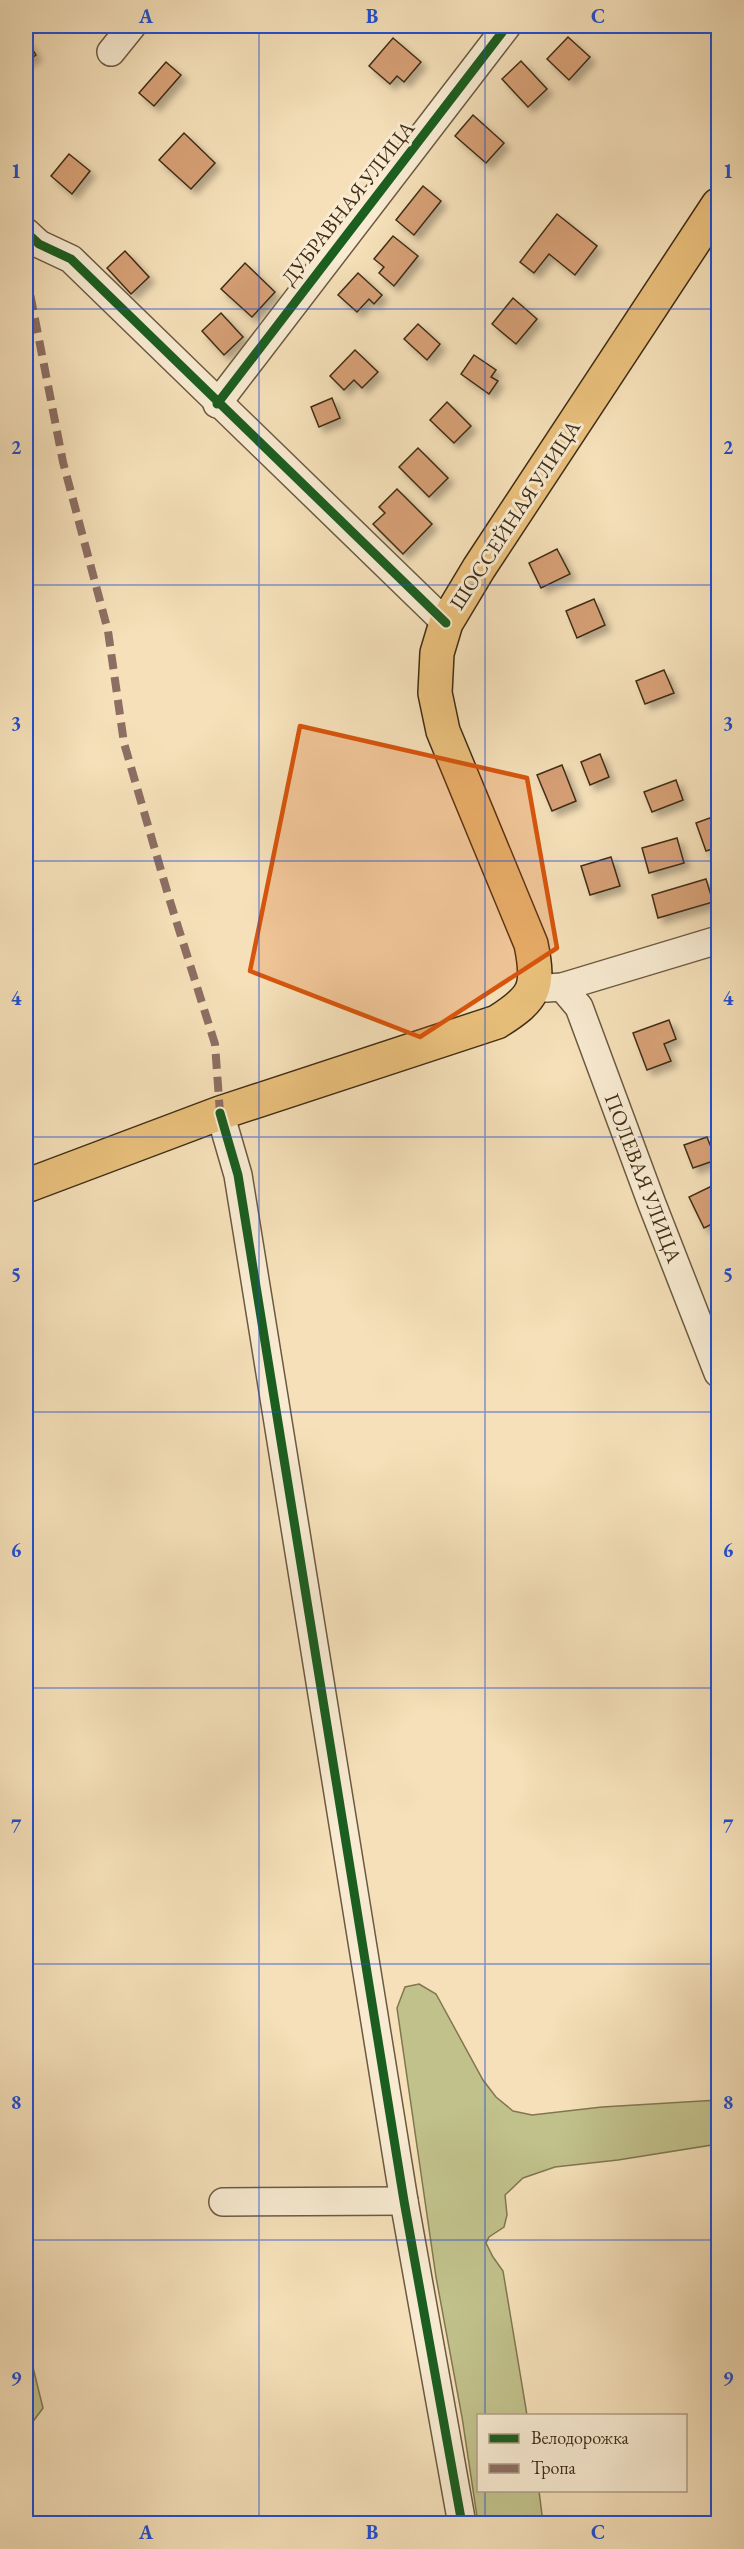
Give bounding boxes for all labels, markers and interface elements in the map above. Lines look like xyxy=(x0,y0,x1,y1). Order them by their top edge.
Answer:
text: A xyxy=(138,3,154,29)
text: B xyxy=(366,3,378,29)
text: C xyxy=(591,3,605,29)
street label: ДУБРАВНАЯ УЛИЦА xyxy=(275,115,421,290)
text: 1 xyxy=(11,158,21,184)
text: 1 xyxy=(723,158,733,184)
street label: ШОССЕЙНАЯ УЛИЦА xyxy=(443,414,586,615)
text: 2 xyxy=(11,434,22,460)
text: 2 xyxy=(723,434,734,460)
text: 3 xyxy=(11,710,21,736)
text: 3 xyxy=(723,710,733,736)
text: 4 xyxy=(11,985,22,1011)
text: 4 xyxy=(723,985,734,1011)
street label: ПОЛЕВАЯ УЛИЦА xyxy=(599,1089,688,1267)
text: 5 xyxy=(11,1261,21,1287)
text: 5 xyxy=(723,1261,733,1287)
text: 6 xyxy=(11,1537,22,1563)
text: 6 xyxy=(723,1537,734,1563)
text: 7 xyxy=(11,1813,22,1839)
text: 7 xyxy=(723,1813,734,1839)
text: 8 xyxy=(11,2089,21,2115)
text: 8 xyxy=(723,2089,733,2115)
text: 9 xyxy=(11,2365,22,2391)
text: 9 xyxy=(723,2365,734,2391)
legend xyxy=(477,2414,687,2492)
text: Велодорожка xyxy=(531,2426,630,2449)
text: Тропа xyxy=(531,2456,577,2479)
text: A xyxy=(138,2519,154,2545)
text: B xyxy=(366,2519,378,2545)
text: C xyxy=(591,2519,605,2545)

